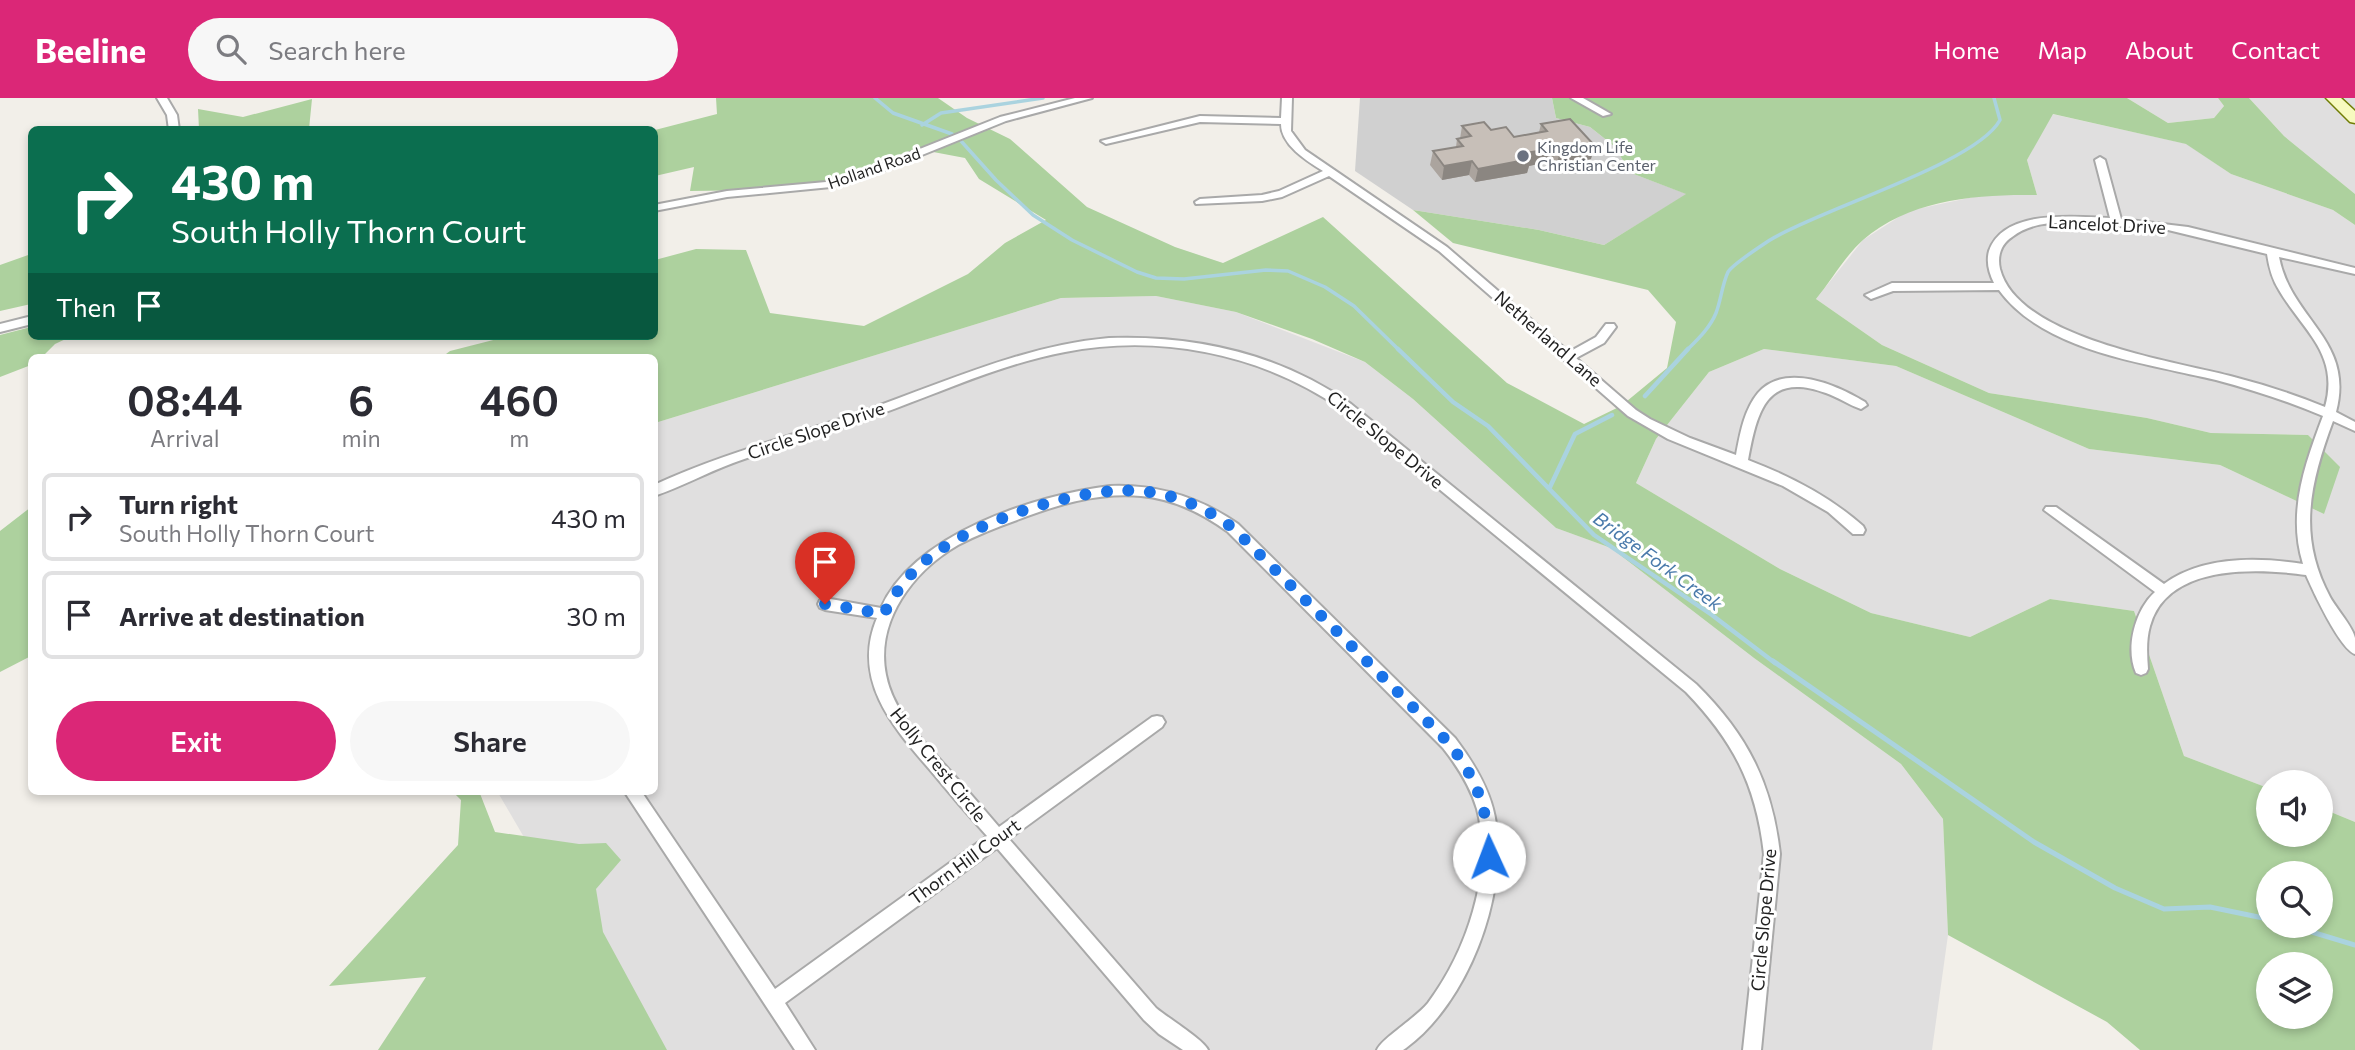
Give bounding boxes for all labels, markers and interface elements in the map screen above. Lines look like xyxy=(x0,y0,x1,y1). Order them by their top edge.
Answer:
search box xyxy=(188,18,678,81)
text: Beeline xyxy=(35,29,146,70)
icon: search xyxy=(212,30,250,68)
text: Search here xyxy=(268,34,406,65)
text: Home xyxy=(1934,35,2000,64)
text: Map xyxy=(2038,35,2087,64)
text: About xyxy=(2125,35,2193,64)
text: Contact xyxy=(2231,35,2320,64)
place label: Kingdom Life Christian Center xyxy=(1537,137,1657,174)
street label: Holland Road xyxy=(825,143,923,192)
marker: Kingdom Life Christian Center xyxy=(1515,148,1531,164)
text: 430 m xyxy=(171,150,314,210)
icon: right xyxy=(56,154,147,245)
text: South Holly Thorn Court xyxy=(171,210,526,250)
street label: Lancelot Drive xyxy=(2048,210,2167,238)
street label: Netherland Lane xyxy=(1490,286,1607,391)
icon: arrive xyxy=(130,287,168,325)
text: Then xyxy=(56,291,116,322)
text: 08:44 xyxy=(127,373,243,425)
text: 6 xyxy=(348,373,374,425)
text: 460 xyxy=(480,373,559,425)
street label: Circle Slope Drive xyxy=(1323,386,1448,493)
street label: Circle Slope Drive xyxy=(744,396,887,464)
text: Arrival xyxy=(150,424,220,452)
text: min xyxy=(342,424,381,452)
text: m xyxy=(509,424,529,452)
text: Turn right xyxy=(119,488,238,519)
icon: right xyxy=(60,498,98,536)
text: 430 m xyxy=(551,502,626,533)
water label: Bridge Fork Creek xyxy=(1589,506,1728,615)
text: South Holly Thorn Court xyxy=(119,519,374,547)
pin xyxy=(795,532,855,604)
icon: arrive xyxy=(806,543,844,581)
icon: arrive xyxy=(60,596,98,634)
text: Arrive at destination xyxy=(119,600,365,631)
text: 30 m xyxy=(567,600,626,631)
button: Exit xyxy=(56,701,336,781)
button: Share xyxy=(350,701,630,781)
street label: Holly Crest Circle xyxy=(886,703,992,826)
map controls xyxy=(2256,770,2333,1029)
button: sound xyxy=(2256,770,2333,847)
street label: Thorn Hill Court xyxy=(905,814,1024,909)
position arrow xyxy=(1452,820,1526,894)
street label: Circle Slope Drive xyxy=(1746,848,1780,992)
button: search xyxy=(2256,861,2333,938)
button: layers xyxy=(2256,952,2333,1029)

